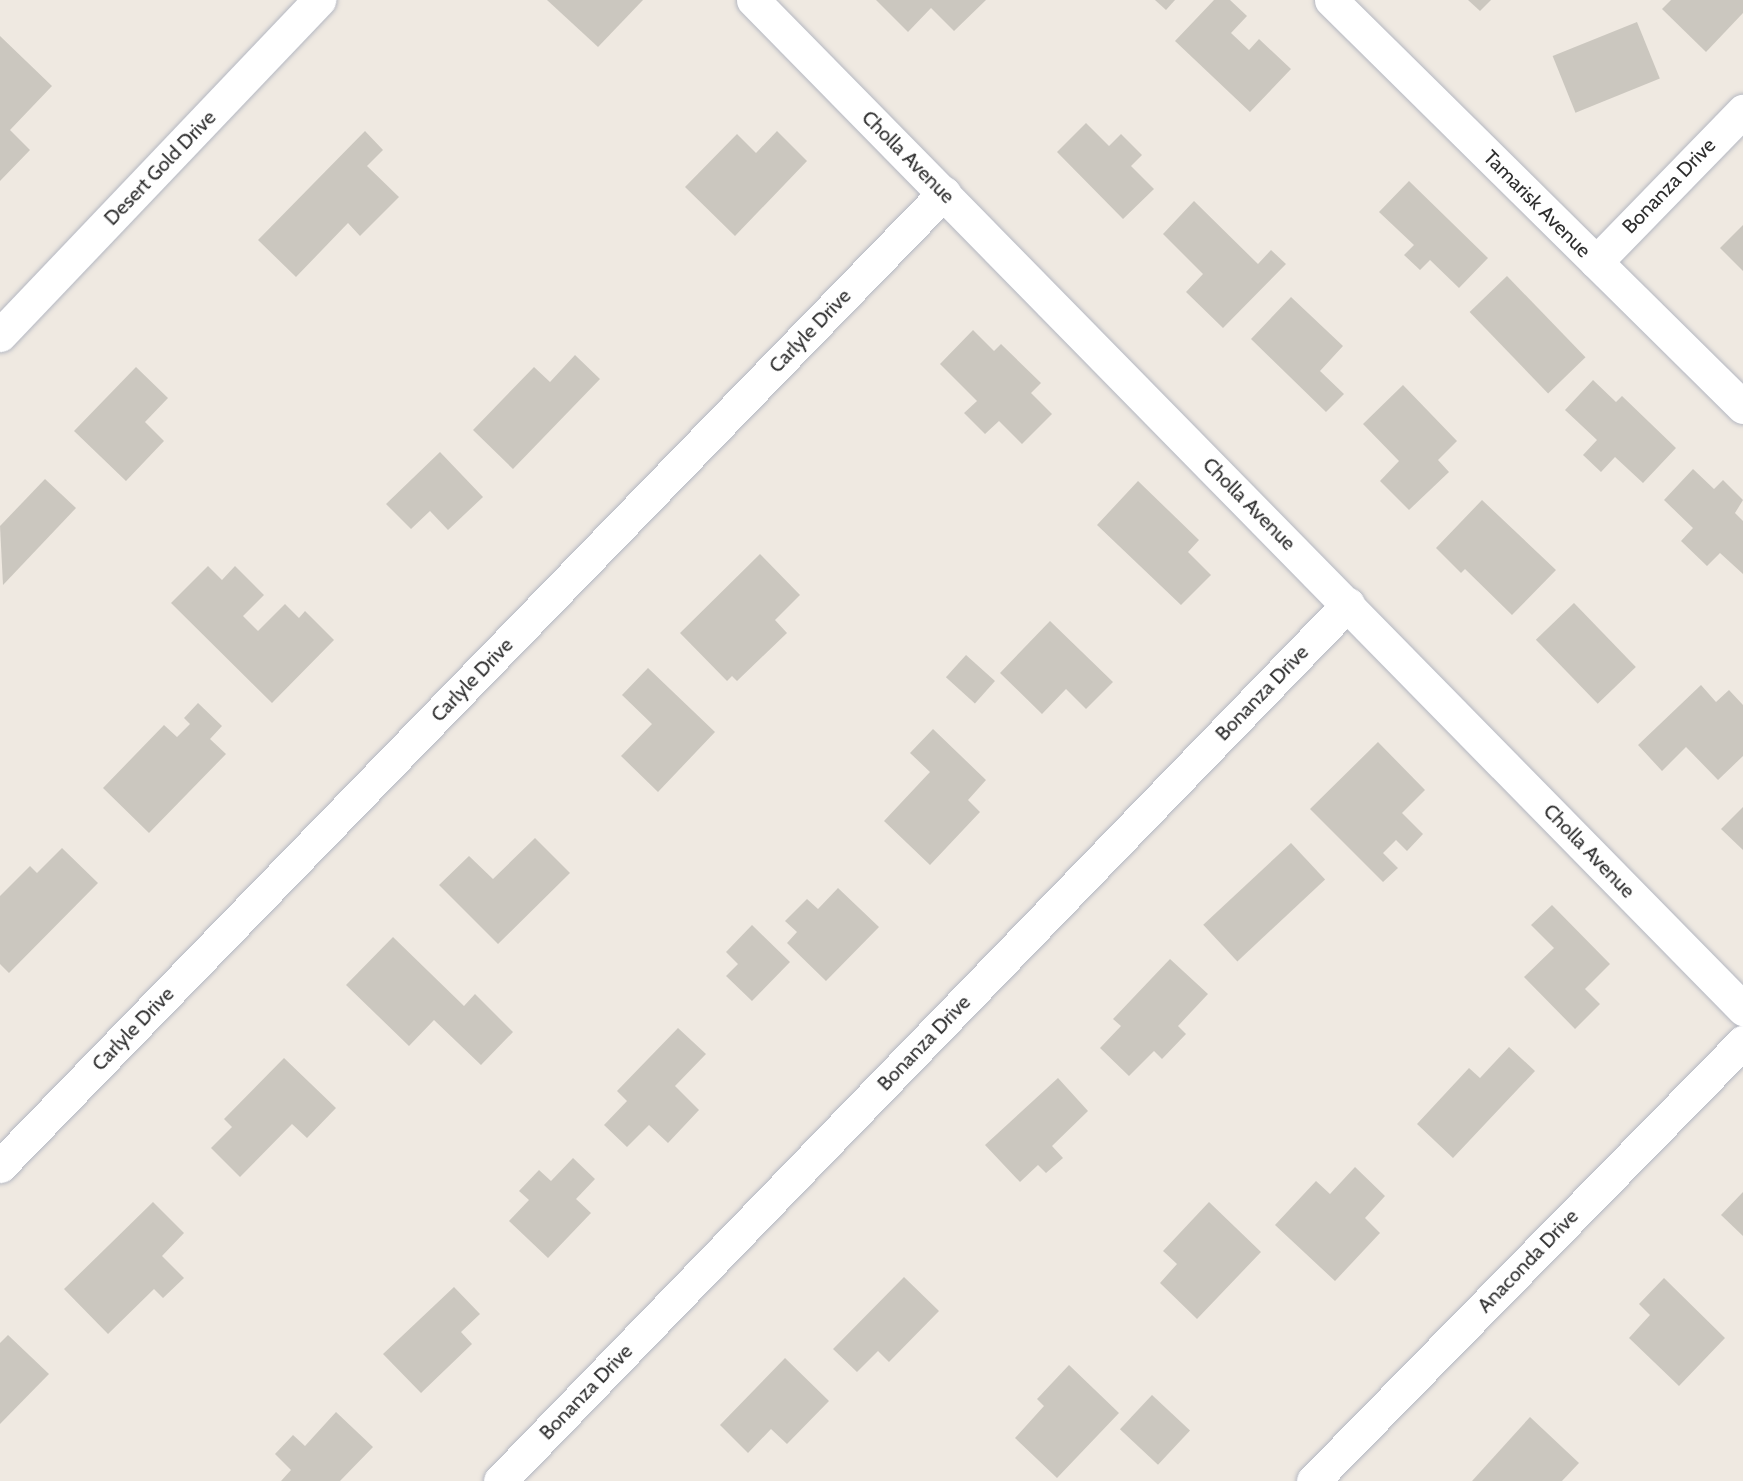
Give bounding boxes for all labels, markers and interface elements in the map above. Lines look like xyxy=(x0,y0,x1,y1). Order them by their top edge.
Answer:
street label: Desert Gold Drive xyxy=(99,106,221,230)
street label: Cholla Avenue xyxy=(857,106,959,208)
street label: Bonanza Drive xyxy=(1618,133,1720,239)
street label: Tamarisk Avenue xyxy=(1478,145,1596,263)
street label: Carlyle Drive xyxy=(764,284,856,378)
street label: Cholla Avenue xyxy=(1198,453,1300,555)
street label: Carlyle Drive xyxy=(426,633,518,727)
street label: Bonanza Drive xyxy=(1211,640,1313,746)
street label: Cholla Avenue xyxy=(1538,799,1640,903)
street label: Carlyle Drive xyxy=(87,982,179,1076)
street label: Bonanza Drive xyxy=(873,990,975,1096)
street label: Anaconda Drive xyxy=(1473,1204,1583,1318)
street label: Bonanza Drive xyxy=(535,1339,637,1445)

